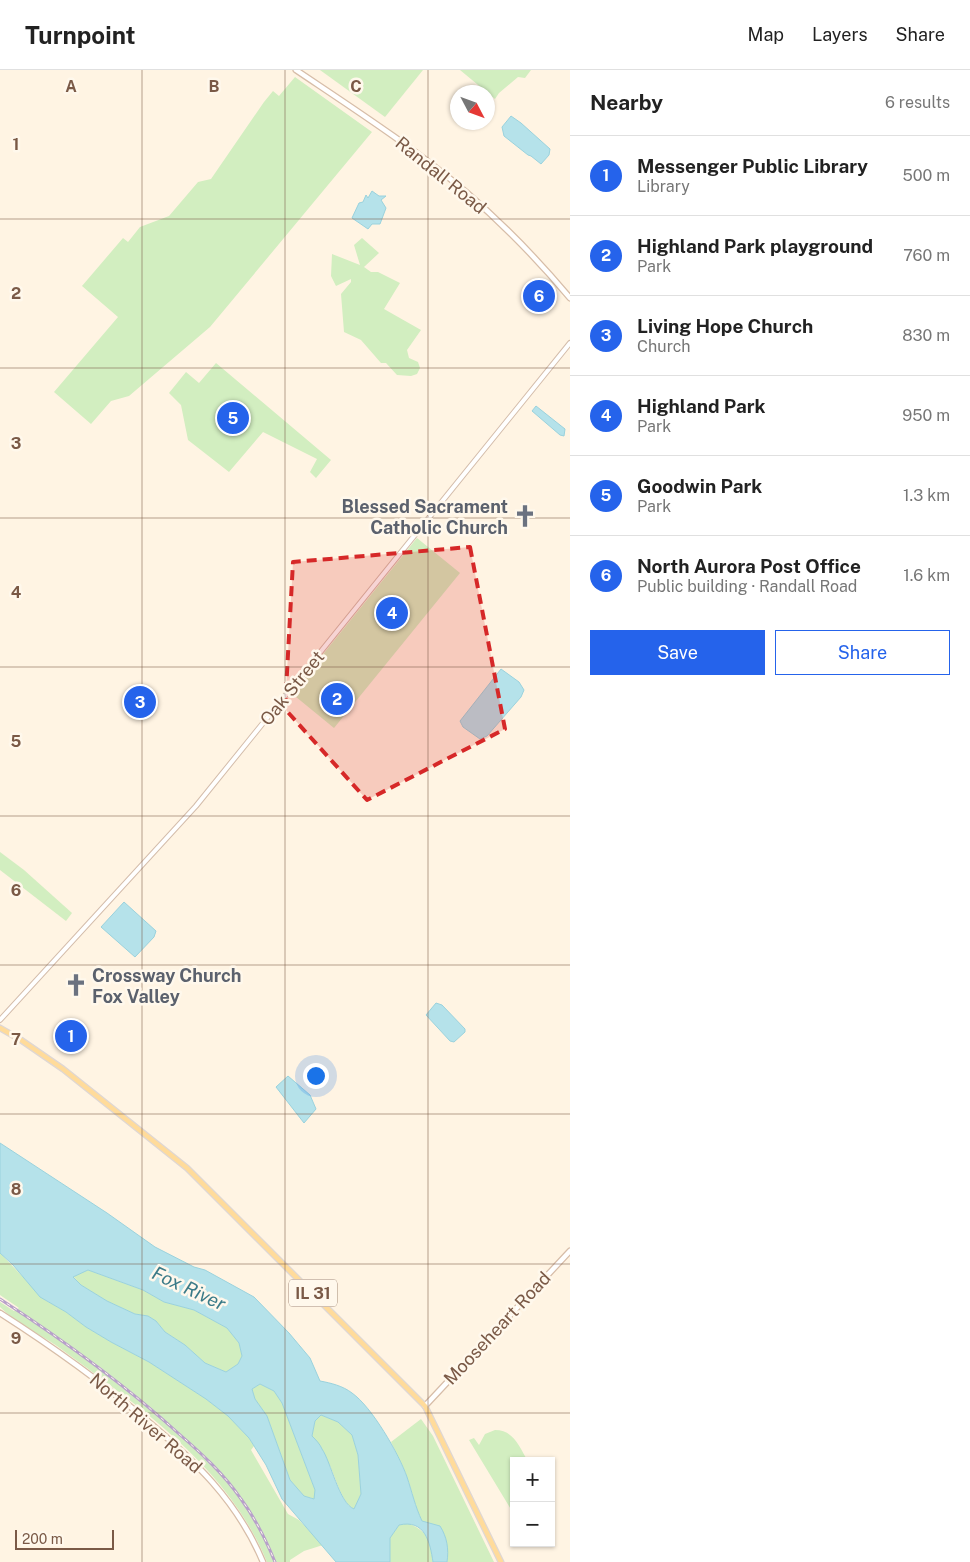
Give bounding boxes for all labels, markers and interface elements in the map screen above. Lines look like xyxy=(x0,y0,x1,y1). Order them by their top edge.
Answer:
text: Turnpoint xyxy=(25,21,135,49)
text: Map xyxy=(748,24,784,45)
text: Layers xyxy=(812,24,868,45)
text: Share xyxy=(896,24,945,45)
text: A xyxy=(65,77,77,96)
text: B xyxy=(209,77,220,96)
text: C xyxy=(350,77,362,96)
north arrow xyxy=(450,85,495,130)
text: Nearby xyxy=(590,90,663,115)
text: 6 results xyxy=(885,93,950,112)
street label: Randall Road xyxy=(391,132,491,218)
text: 1 xyxy=(13,135,19,154)
text: Messenger Public Library xyxy=(637,155,868,177)
text: 1 xyxy=(603,166,609,185)
text: 500 m xyxy=(903,166,950,185)
text: Library xyxy=(637,177,690,196)
text: Highland Park playground xyxy=(637,235,873,257)
text: 2 xyxy=(601,246,611,265)
text: 760 m xyxy=(903,246,950,265)
text: Park xyxy=(637,257,671,276)
pin: 6 xyxy=(523,277,555,315)
text: 2 xyxy=(11,284,21,303)
text: Living Hope Church xyxy=(637,315,813,337)
text: 3 xyxy=(601,326,611,345)
text: 830 m xyxy=(902,326,950,345)
text: Church xyxy=(637,337,691,356)
text: Highland Park xyxy=(637,395,766,417)
pin: 5 xyxy=(217,399,249,437)
text: 4 xyxy=(601,406,611,425)
text: 950 m xyxy=(902,406,950,425)
text: Park xyxy=(637,417,671,436)
text: 3 xyxy=(11,434,21,453)
text: Goodwin Park xyxy=(637,475,762,497)
text: 5 xyxy=(601,486,611,505)
text: 1.3 km xyxy=(903,486,950,505)
place label: Blessed Sacrament Catholic Church xyxy=(342,496,508,538)
text: Park xyxy=(637,497,671,516)
church icon: Blessed Sacrament Catholic Church xyxy=(512,503,538,529)
text: North Aurora Post Office xyxy=(637,555,861,577)
text: 6 xyxy=(601,566,611,585)
text: 1.6 km xyxy=(903,566,950,585)
text: Public building · Randall Road xyxy=(637,577,857,596)
text: 4 xyxy=(11,583,22,602)
pin: 4 xyxy=(376,594,408,632)
button: Save xyxy=(590,630,765,675)
button: Share xyxy=(775,630,950,675)
street label: Oak Street xyxy=(256,646,328,730)
pin: 2 xyxy=(321,680,353,718)
pin: 3 xyxy=(124,683,156,721)
text: 5 xyxy=(11,732,22,751)
text: 6 xyxy=(11,881,21,900)
place label: Crossway Church Fox Valley xyxy=(92,965,242,1007)
church icon: Crossway Church Fox Valley xyxy=(63,972,89,998)
pin: 1 xyxy=(55,1017,87,1055)
text: 7 xyxy=(11,1030,21,1049)
your location xyxy=(303,1063,329,1089)
text: 8 xyxy=(11,1180,22,1199)
water label: Fox River xyxy=(149,1261,230,1315)
street label: Mooseheart Road xyxy=(439,1267,555,1389)
road number: IL 31 xyxy=(289,1280,337,1306)
text: 9 xyxy=(11,1329,21,1348)
street label: North River Road xyxy=(86,1369,206,1477)
map controls xyxy=(510,1457,555,1547)
button: + xyxy=(510,1457,555,1502)
button: − xyxy=(510,1502,555,1547)
scale bar xyxy=(15,1527,114,1550)
text: 200 m xyxy=(22,1531,63,1547)

